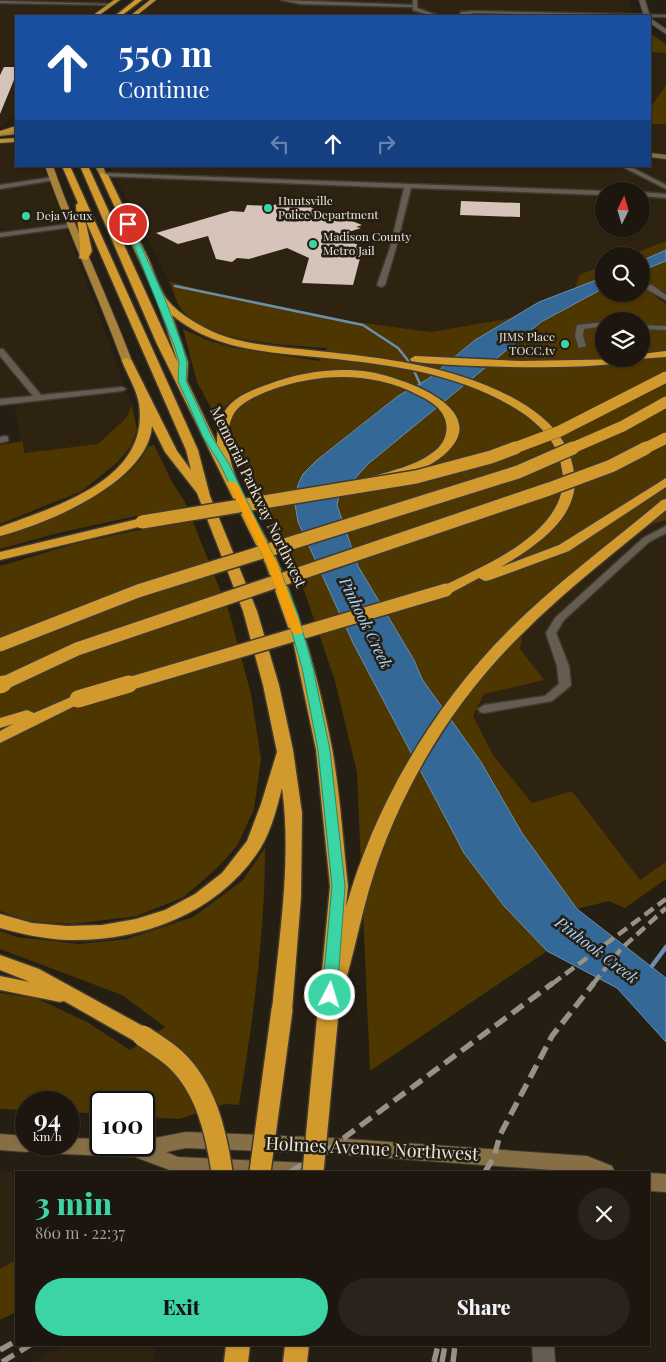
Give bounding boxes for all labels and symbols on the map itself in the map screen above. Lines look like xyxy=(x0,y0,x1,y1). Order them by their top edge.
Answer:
north arrow xyxy=(595,182,650,238)
place label: Huntsville Police Department xyxy=(278,192,379,222)
marker: Huntsville Police Department xyxy=(262,202,274,214)
pin xyxy=(107,203,149,245)
place label: Deja Vieux xyxy=(36,207,93,223)
marker: Deja Vieux xyxy=(20,210,32,222)
place label: Madison County Metro Jail xyxy=(323,228,411,258)
marker: Madison County Metro Jail xyxy=(307,238,319,250)
place label: JIMS Place TOCC.tv xyxy=(498,328,555,358)
marker: JIMS Place TOCC.tv xyxy=(559,338,571,350)
street label: Memorial Parkway Northwest xyxy=(206,403,312,591)
water label: Pinhook Creek xyxy=(335,573,398,672)
water label: Pinhook Creek xyxy=(551,911,643,988)
position arrow xyxy=(303,968,355,1020)
speed limit sign: 100 xyxy=(90,1091,155,1156)
street label: Holmes Avenue Northwest xyxy=(265,1130,480,1166)

